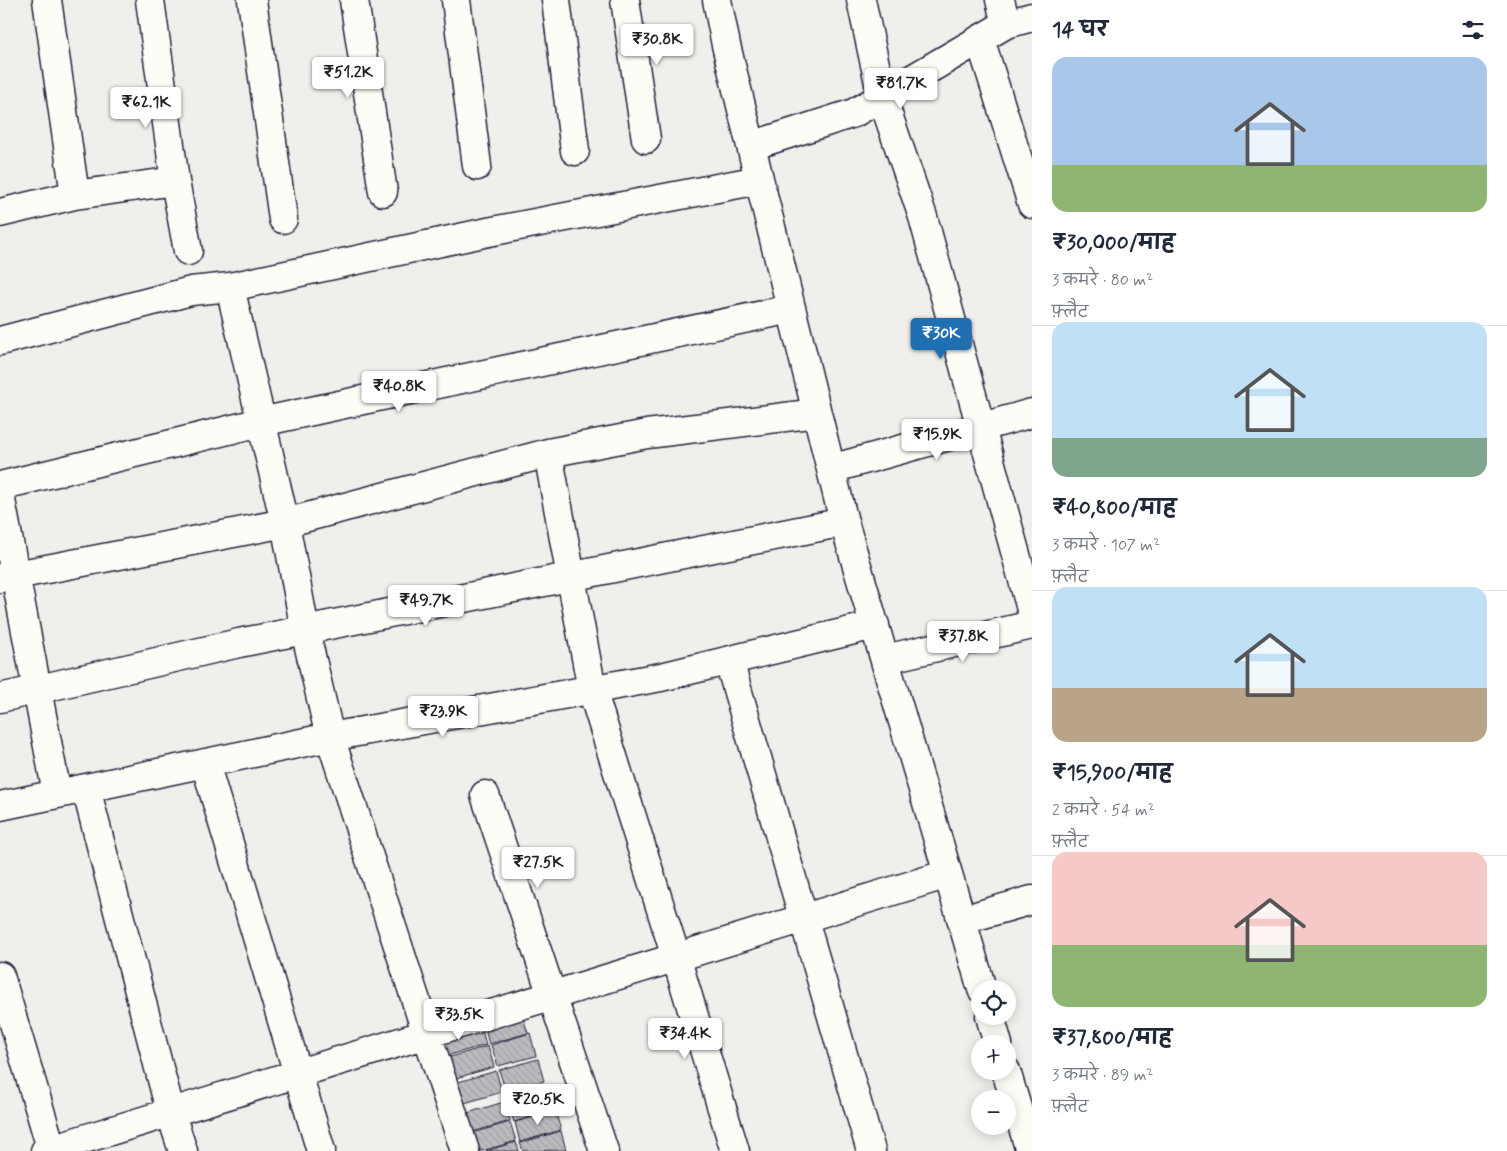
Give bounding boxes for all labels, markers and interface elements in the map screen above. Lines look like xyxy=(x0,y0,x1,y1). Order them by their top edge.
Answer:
text: 14 घर xyxy=(1052,16,1108,44)
icon: filters xyxy=(1459,16,1487,44)
pin: ₹30.8K xyxy=(616,23,698,66)
text: ₹30.8K xyxy=(632,29,683,50)
pin: ₹51.2K xyxy=(307,56,389,99)
text: ₹51.2K xyxy=(323,62,373,83)
pin: ₹81.7K xyxy=(860,68,942,110)
text: ₹81.7K xyxy=(875,73,927,94)
pin: ₹62.1K xyxy=(105,86,187,129)
icon: home xyxy=(1225,89,1315,179)
text: ₹62.1K xyxy=(121,92,171,113)
text: ₹30,000/माह xyxy=(1052,229,1175,257)
text: 3 कमरे · 80 m² xyxy=(1052,270,1153,291)
text: फ़्लैट xyxy=(1052,302,1088,323)
pin: ₹30K xyxy=(911,318,971,360)
text: ₹30K xyxy=(922,323,960,344)
icon: home xyxy=(1225,355,1315,445)
pin: ₹40.8K xyxy=(358,370,440,413)
text: ₹40.8K xyxy=(372,376,426,397)
pin: ₹15.9K xyxy=(896,418,978,461)
text: ₹15.9K xyxy=(912,424,962,445)
text: ₹40,800/माह xyxy=(1052,494,1176,522)
text: 3 कमरे · 107 m² xyxy=(1052,535,1160,556)
text: फ़्लैट xyxy=(1052,567,1088,588)
pin: ₹49.7K xyxy=(385,584,467,627)
text: ₹49.7K xyxy=(399,590,453,611)
pin: ₹37.8K xyxy=(922,620,1004,663)
icon: home xyxy=(1225,620,1315,710)
text: ₹37.8K xyxy=(938,626,988,647)
pin: ₹23.9K xyxy=(402,696,484,738)
text: ₹23.9K xyxy=(419,701,467,722)
text: ₹15,900/माह xyxy=(1052,759,1172,787)
text: 2 कमरे · 54 m² xyxy=(1052,800,1155,821)
text: फ़्लैट xyxy=(1052,832,1088,853)
pin: ₹27.5K xyxy=(497,846,579,889)
text: ₹27.5K xyxy=(512,852,564,873)
icon: home xyxy=(1225,885,1315,975)
map controls xyxy=(971,980,1016,1135)
button: locate xyxy=(971,980,1016,1025)
pin: ₹33.5K xyxy=(418,998,500,1041)
text: ₹33.5K xyxy=(434,1004,484,1025)
pin: ₹34.4K xyxy=(644,1018,726,1060)
text: ₹34.4K xyxy=(659,1023,711,1044)
text: ₹37,800/माह xyxy=(1052,1024,1172,1052)
button: + xyxy=(971,1035,1016,1080)
text: 3 कमरे · 89 m² xyxy=(1052,1065,1153,1086)
pin: ₹20.5K xyxy=(497,1084,579,1126)
text: ₹20.5K xyxy=(512,1089,564,1110)
button: − xyxy=(971,1090,1016,1135)
text: फ़्लैट xyxy=(1052,1097,1088,1118)

